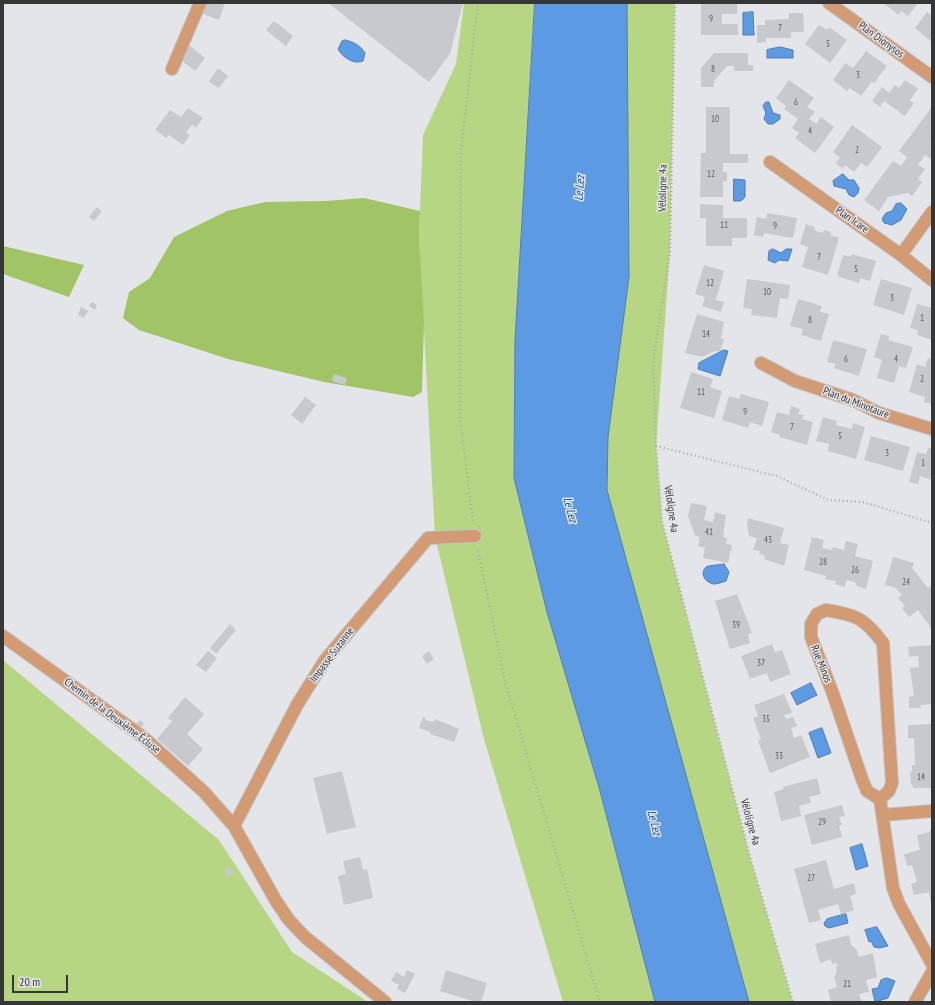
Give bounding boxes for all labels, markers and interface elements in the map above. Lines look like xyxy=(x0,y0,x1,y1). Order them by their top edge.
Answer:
house number: 9 xyxy=(709,14,713,24)
street label: Plan Dionysos xyxy=(856,19,906,61)
house number: 7 xyxy=(778,23,782,33)
house number: 5 xyxy=(826,39,830,49)
house number: 8 xyxy=(711,64,715,74)
house number: 3 xyxy=(856,70,860,80)
house number: 6 xyxy=(794,97,798,107)
house number: 10 xyxy=(711,114,719,124)
house number: 4 xyxy=(808,126,812,136)
house number: 2 xyxy=(855,145,859,155)
street label: Véloligne 4a xyxy=(656,164,670,212)
house number: 12 xyxy=(707,169,715,179)
water label: Le Lez xyxy=(572,175,588,201)
street label: Plan Icare xyxy=(833,204,871,236)
house number: 11 xyxy=(720,220,728,230)
house number: 9 xyxy=(773,221,777,231)
house number: 7 xyxy=(817,252,821,262)
house number: 5 xyxy=(854,264,858,274)
house number: 12 xyxy=(706,278,714,288)
house number: 10 xyxy=(763,287,771,297)
house number: 3 xyxy=(890,293,894,303)
house number: 1 xyxy=(920,313,924,323)
house number: 8 xyxy=(808,315,812,325)
house number: 14 xyxy=(702,329,710,339)
house number: 6 xyxy=(844,354,848,364)
house number: 4 xyxy=(894,354,898,364)
house number: 2 xyxy=(920,374,924,384)
street label: Plan du Minotaure xyxy=(821,384,891,422)
house number: 11 xyxy=(697,387,705,397)
house number: 9 xyxy=(743,407,747,417)
house number: 7 xyxy=(790,422,794,432)
house number: 5 xyxy=(838,431,842,441)
house number: 3 xyxy=(885,448,889,458)
house number: 1 xyxy=(921,458,925,468)
street label: Véloligne 4a xyxy=(661,485,681,533)
water label: Le Lez xyxy=(560,496,580,524)
house number: 41 xyxy=(705,527,713,537)
house number: 43 xyxy=(764,535,772,545)
house number: 28 xyxy=(819,557,827,567)
house number: 26 xyxy=(851,565,859,575)
house number: 24 xyxy=(902,577,910,587)
house number: 39 xyxy=(732,620,740,630)
street label: Impasse Suzanne xyxy=(307,625,357,685)
street label: Rue Minos xyxy=(807,643,835,685)
house number: 37 xyxy=(757,658,765,668)
street label: Chemin de la Deuxième Écluse xyxy=(61,676,163,756)
house number: 35 xyxy=(762,714,770,724)
house number: 33 xyxy=(775,751,783,761)
house number: 14 xyxy=(917,772,925,782)
street label: Véloligne 4a xyxy=(738,798,762,846)
water label: Le Lez xyxy=(644,809,664,837)
house number: 29 xyxy=(818,817,826,827)
house number: 27 xyxy=(807,873,815,883)
scale bar xyxy=(14,967,70,993)
text: 20 m xyxy=(19,974,40,989)
house number: 21 xyxy=(843,979,851,989)

